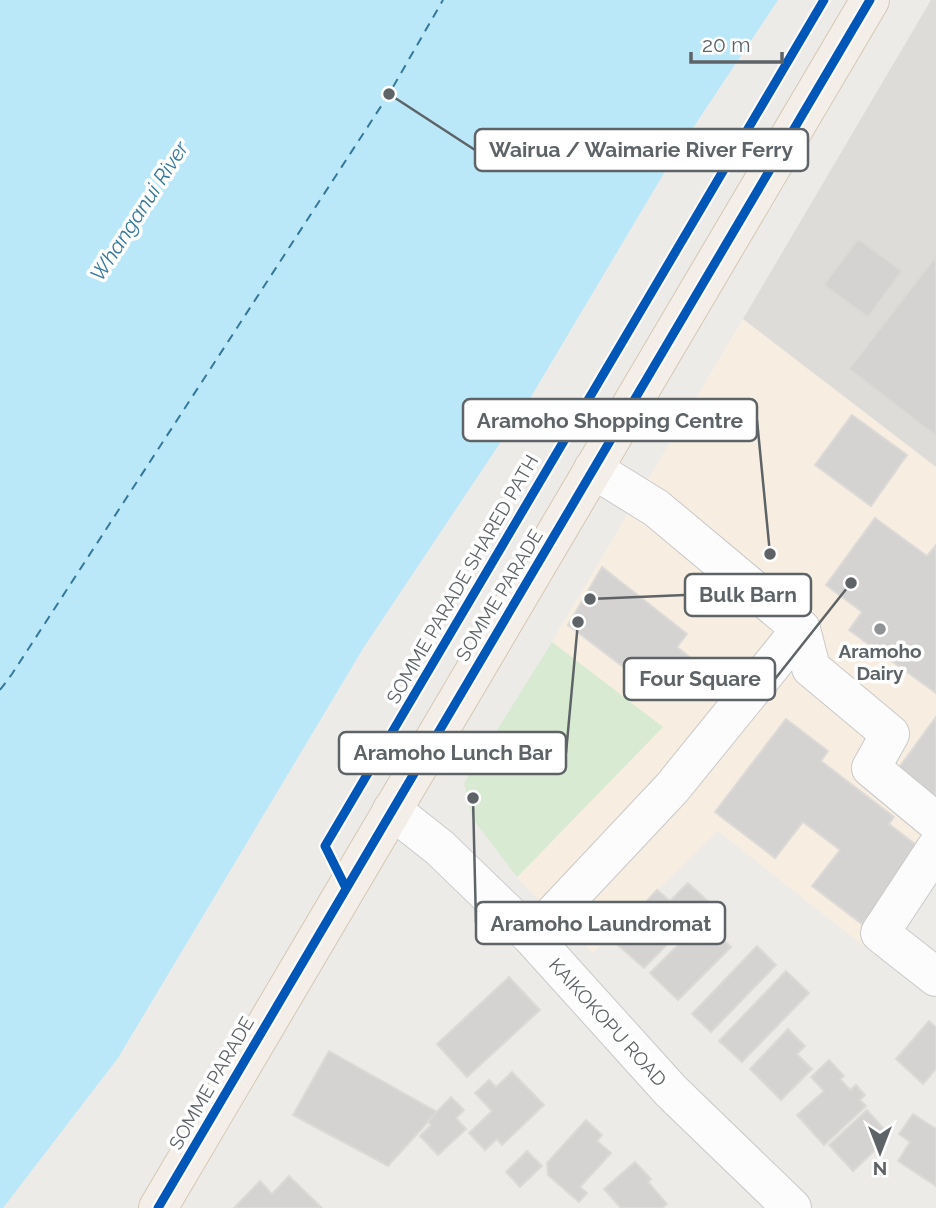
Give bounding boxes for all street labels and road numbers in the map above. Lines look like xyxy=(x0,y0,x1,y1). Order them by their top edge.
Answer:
street label: SOMME PARADE SHARED PATH xyxy=(381,451,543,707)
street label: SOMME PARADE xyxy=(451,525,547,665)
street label: KAIKOKOPU ROAD xyxy=(545,953,671,1091)
street label: SOMME PARADE xyxy=(164,1013,258,1153)

